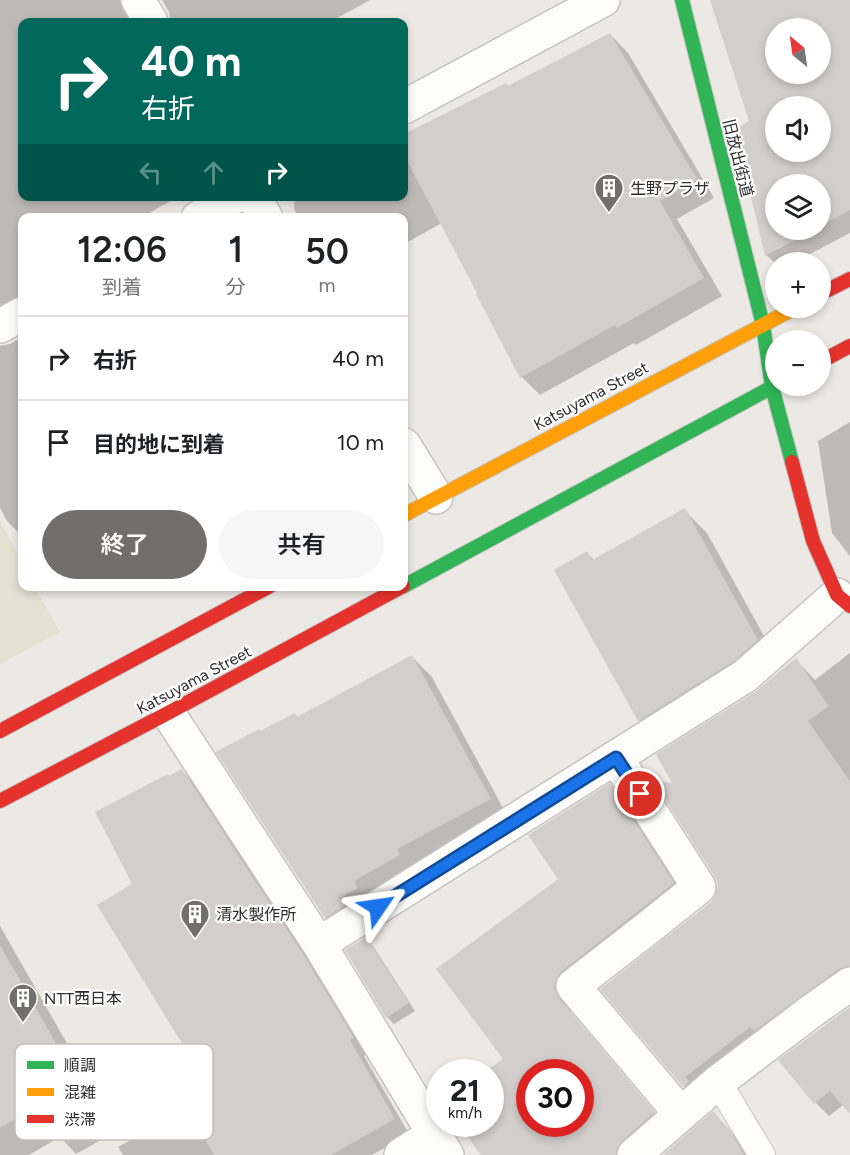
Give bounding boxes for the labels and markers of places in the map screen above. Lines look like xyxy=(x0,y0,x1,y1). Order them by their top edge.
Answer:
building icon: 生野プラザ xyxy=(593,172,625,214)
place label: 生野プラザ xyxy=(630,179,710,198)
pin xyxy=(614,768,665,819)
building icon: 清水製作所 xyxy=(179,898,211,940)
place label: 清水製作所 xyxy=(216,905,296,924)
building icon: NTT西日本 xyxy=(7,982,39,1024)
place label: NTT西日本 xyxy=(44,989,122,1008)

